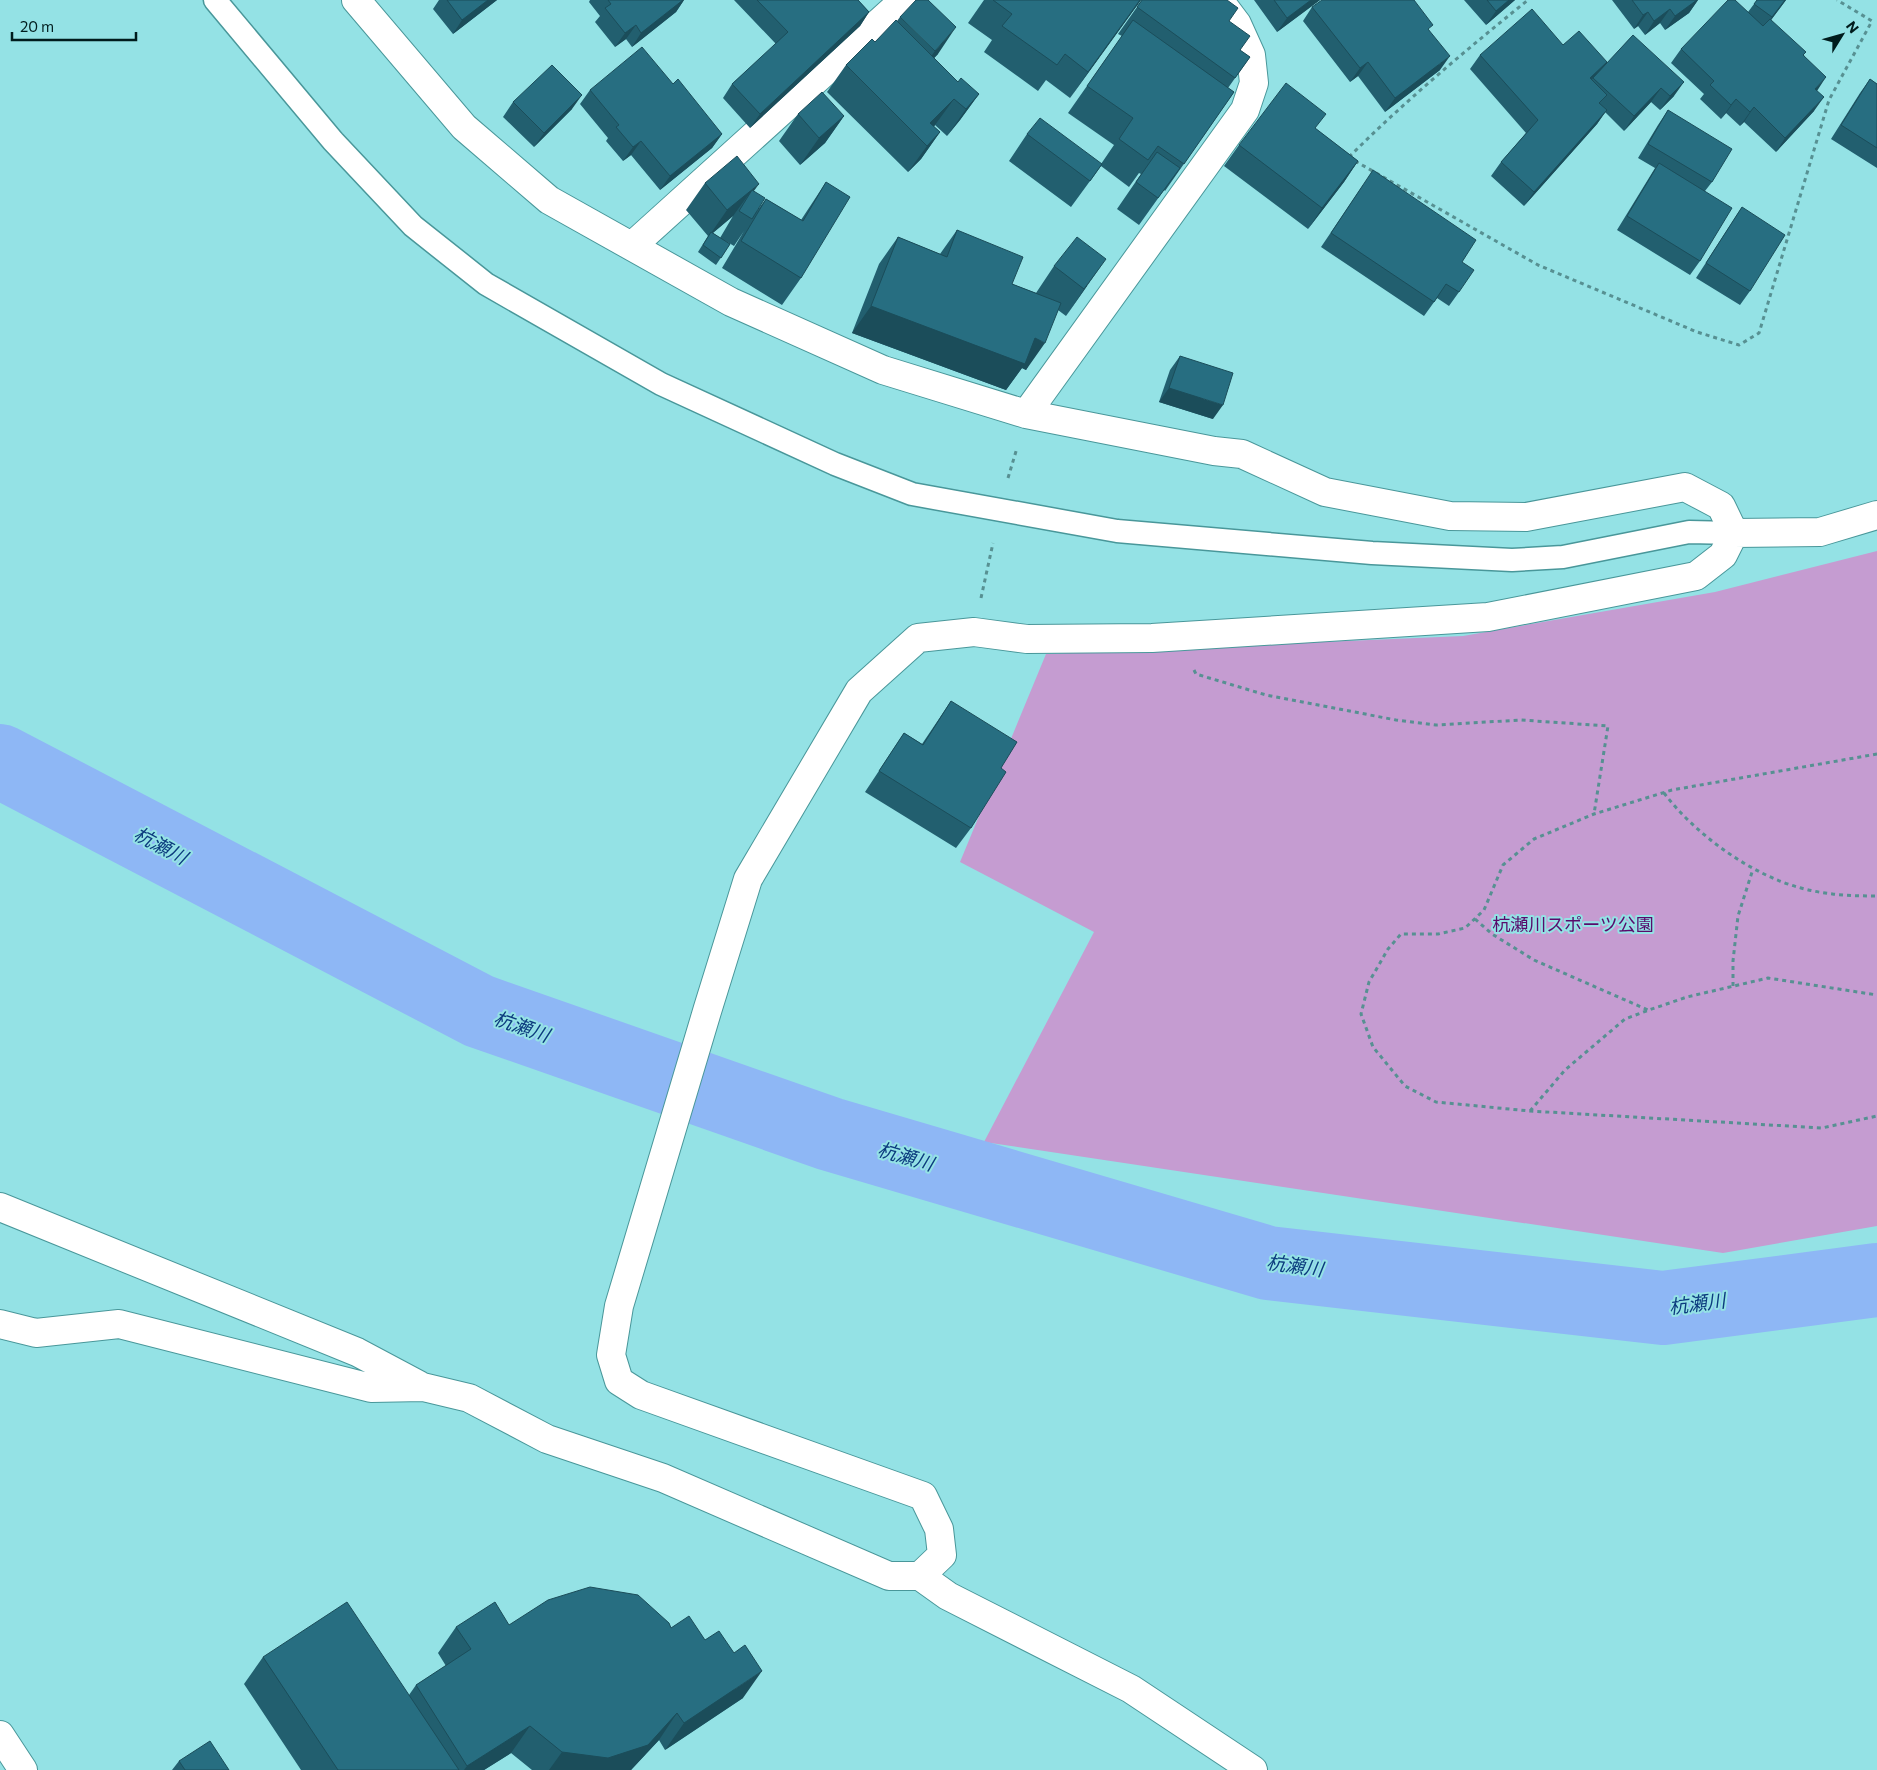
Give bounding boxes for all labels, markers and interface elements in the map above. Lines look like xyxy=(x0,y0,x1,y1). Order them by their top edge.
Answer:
scale bar xyxy=(12,10,136,42)
north arrow xyxy=(1817,10,1867,60)
text: 20 m xyxy=(20,17,54,35)
text: N xyxy=(1843,18,1863,36)
water label: 杭瀬川 xyxy=(130,821,193,869)
park label: 杭瀬川スポーツ公園 xyxy=(1492,913,1654,935)
water label: 杭瀬川 xyxy=(491,1006,555,1047)
water label: 杭瀬川 xyxy=(875,1137,938,1175)
water label: 杭瀬川 xyxy=(1265,1250,1327,1281)
water label: 杭瀬川 xyxy=(1667,1288,1729,1318)

